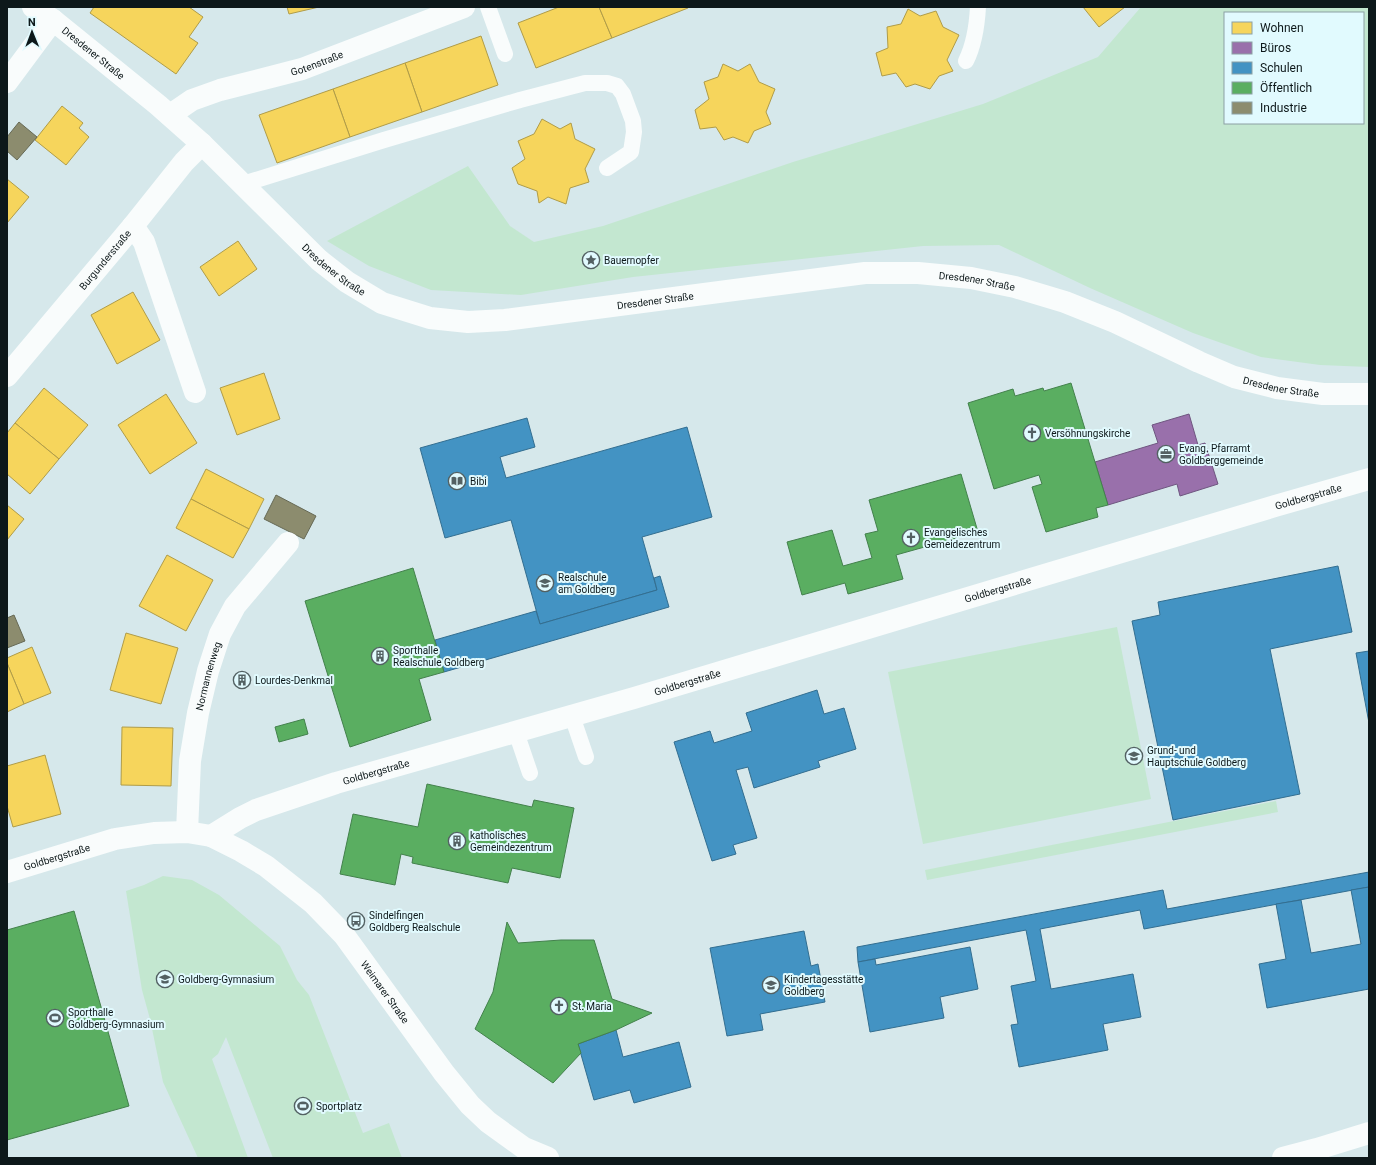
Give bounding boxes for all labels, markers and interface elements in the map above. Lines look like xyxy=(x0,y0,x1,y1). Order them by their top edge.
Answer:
north arrow xyxy=(12,12,52,52)
legend xyxy=(1224,12,1364,124)
text: N xyxy=(28,16,36,29)
text: Wohnen xyxy=(1260,21,1304,35)
street label: Dresdener Straße xyxy=(60,25,127,82)
text: Büros xyxy=(1260,41,1291,55)
street label: Gotenstraße xyxy=(290,49,345,78)
text: Schulen xyxy=(1260,61,1303,75)
text: Öffentlich xyxy=(1260,80,1312,95)
text: Industrie xyxy=(1260,101,1307,115)
street label: Burgunderstraße xyxy=(77,228,133,292)
street label: Dresdener Straße xyxy=(300,242,367,298)
place icon: Bauernopfer xyxy=(581,250,601,270)
place label: Bauernopfer xyxy=(604,255,659,266)
street label: Dresdener Straße xyxy=(938,270,1016,293)
street label: Dresdener Straße xyxy=(616,290,694,311)
street label: Dresdener Straße xyxy=(1242,375,1320,399)
church icon: Versöhnungskirche xyxy=(1022,423,1042,443)
place label: Versöhnungskirche xyxy=(1045,428,1130,439)
place label: Evang. Pfarramt Goldberggemeinde xyxy=(1179,443,1263,466)
office icon: Evang. Pfarramt Goldberggemeinde xyxy=(1156,444,1176,464)
library icon: Bibi xyxy=(447,471,467,491)
place label: Bibi xyxy=(470,476,487,487)
street label: Goldbergstraße xyxy=(1274,482,1343,512)
place label: Evangelisches Gemeidezentrum xyxy=(924,527,1000,550)
church icon: Evangelisches Gemeidezentrum xyxy=(901,528,921,548)
place label: Realschule am Goldberg xyxy=(558,572,615,595)
school or university icon: Realschule am Goldberg xyxy=(535,573,555,593)
street label: Goldbergstraße xyxy=(963,574,1032,605)
street label: Normannenweg xyxy=(194,640,223,712)
place label: Sporthalle Realschule Goldberg xyxy=(393,645,484,668)
building icon: Sporthalle Realschule Goldberg xyxy=(370,646,390,666)
street label: Goldbergstraße xyxy=(653,667,722,698)
building icon: Lourdes-Denkmal xyxy=(232,670,252,690)
place label: Lourdes-Denkmal xyxy=(255,675,333,686)
place label: Grund- und Hauptschule Goldberg xyxy=(1147,745,1246,768)
school or university icon: Grund- und Hauptschule Goldberg xyxy=(1124,746,1144,766)
street label: Goldbergstraße xyxy=(341,757,411,787)
place label: katholisches Gemeindezentrum xyxy=(470,830,552,853)
building icon: katholisches Gemeindezentrum xyxy=(447,831,467,851)
street label: Goldbergstraße xyxy=(22,842,91,873)
place label: Sindelfingen Goldberg Realschule xyxy=(369,910,460,933)
bus stop icon: Sindelfingen Goldberg Realschule xyxy=(346,911,366,931)
street label: Weimarer Straße xyxy=(359,959,411,1025)
school or university icon: Goldberg-Gymnasium xyxy=(155,969,175,989)
place label: Goldberg-Gymnasium xyxy=(178,974,275,985)
place label: Kindertagesstätte Goldberg xyxy=(784,974,863,997)
school or university icon: Kindertagesstätte Goldberg xyxy=(761,975,781,995)
church icon: St. Maria xyxy=(549,996,569,1016)
place label: St. Maria xyxy=(572,1001,612,1012)
place label: Sporthalle Goldberg-Gymnasium xyxy=(68,1007,165,1030)
sports icon: Sporthalle Goldberg-Gymnasium xyxy=(45,1008,65,1028)
sports icon: Sportplatz xyxy=(293,1096,313,1116)
place label: Sportplatz xyxy=(316,1101,362,1112)

